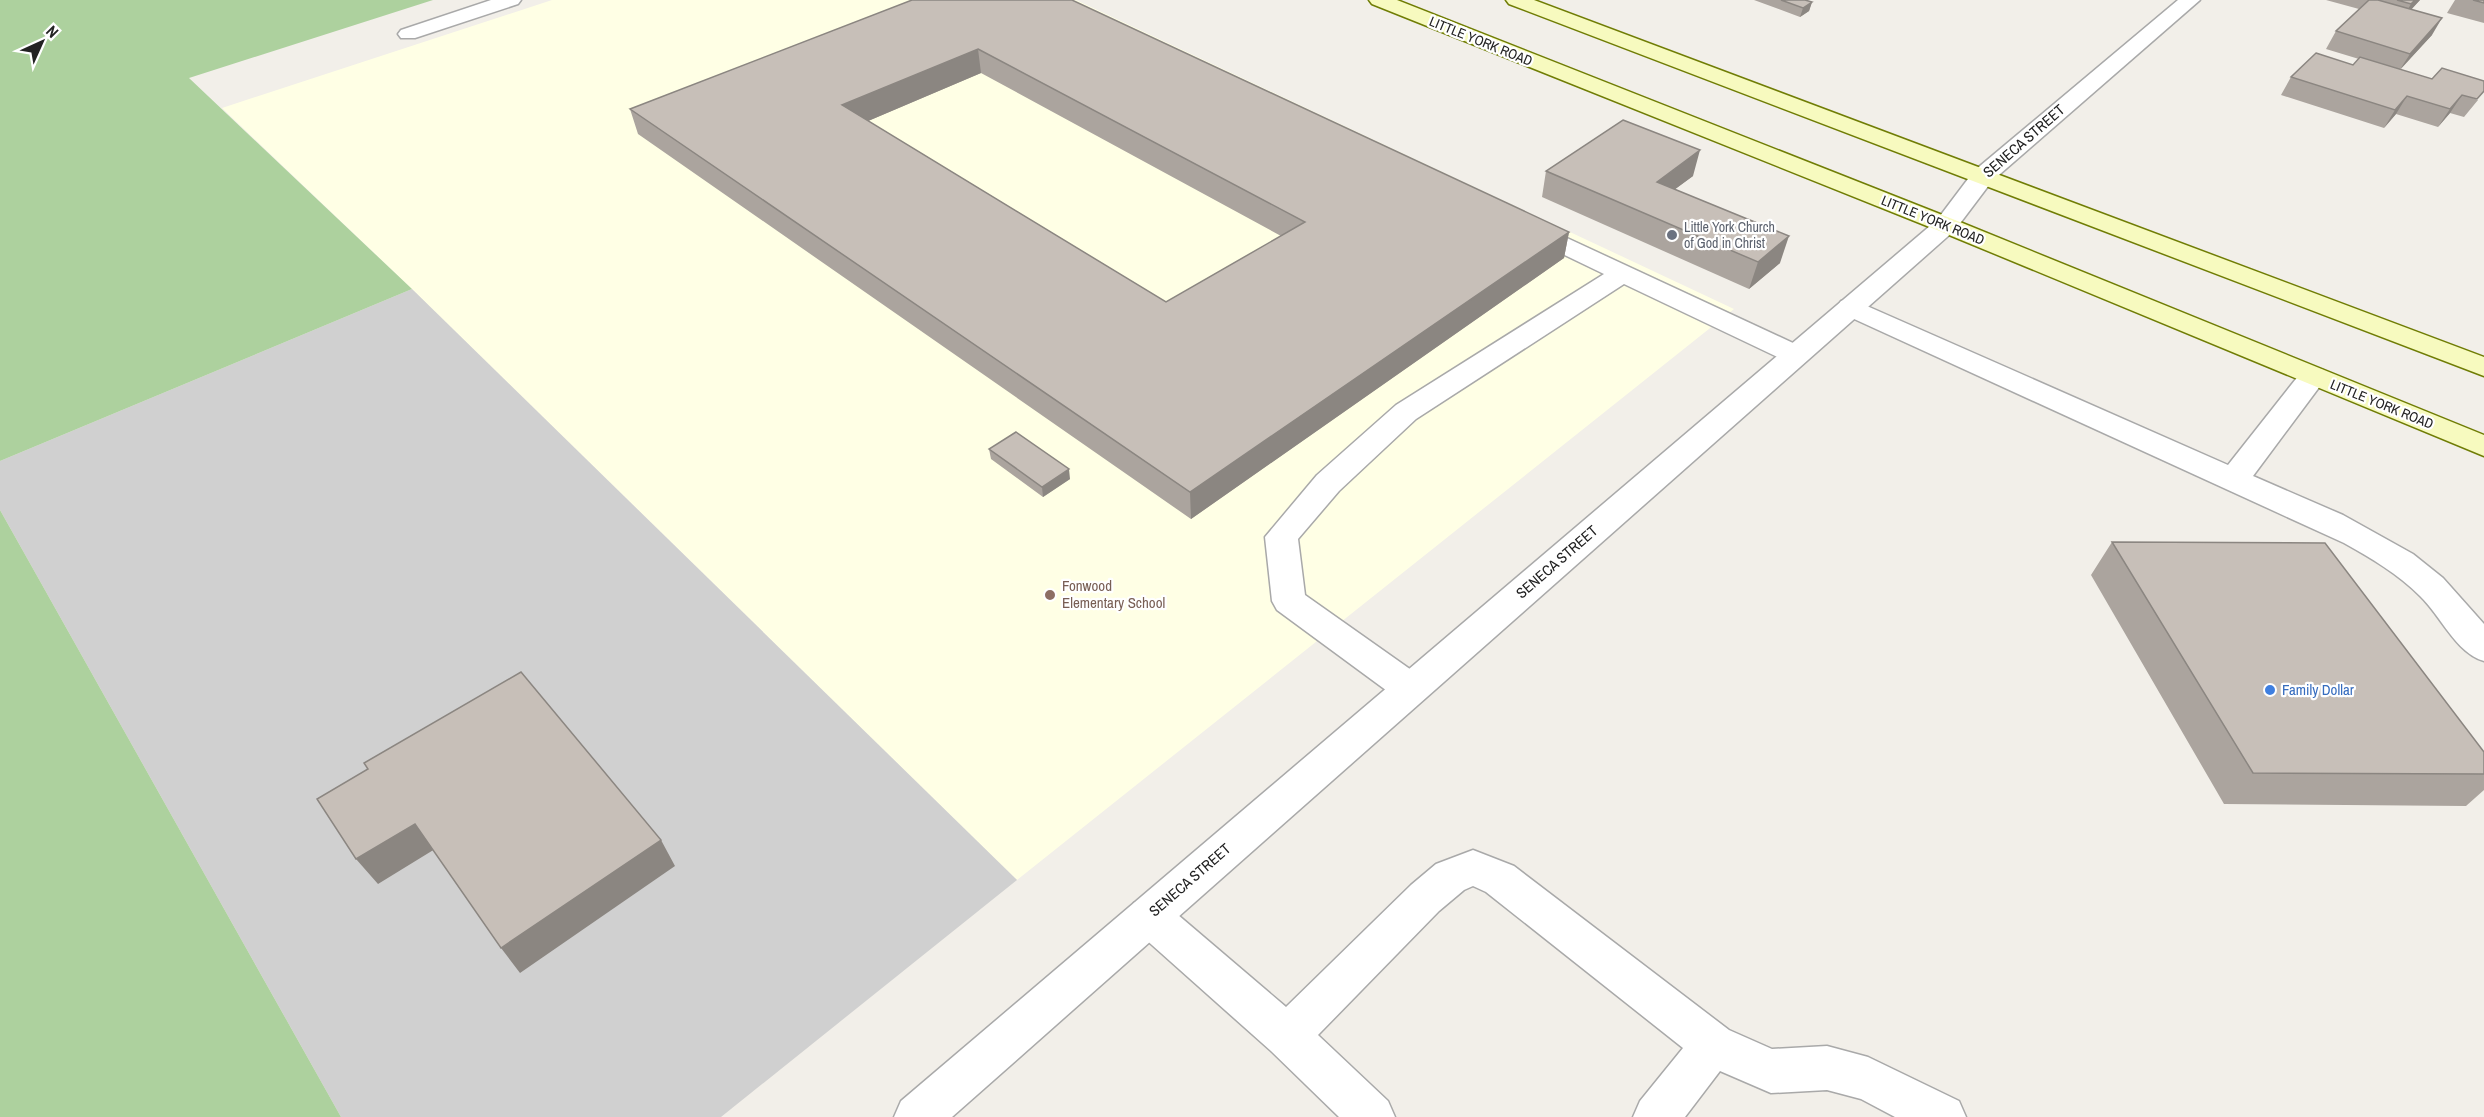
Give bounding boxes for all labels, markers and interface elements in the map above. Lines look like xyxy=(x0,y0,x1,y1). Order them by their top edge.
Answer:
north arrow xyxy=(12,12,72,72)
street label: LITTLE YORK ROAD xyxy=(1427,12,1535,70)
text: N xyxy=(41,20,64,43)
street label: SENECA STREET xyxy=(1978,99,2069,182)
street label: LITTLE YORK ROAD xyxy=(1879,191,1987,249)
place label: Little York Church of God in Christ xyxy=(1684,218,1775,252)
marker: Little York Church of God in Christ xyxy=(1665,228,1679,242)
street label: LITTLE YORK ROAD xyxy=(2328,375,2436,433)
street label: SENECA STREET xyxy=(1511,520,1602,603)
place label: Fonwood Elementary School xyxy=(1062,575,1165,613)
marker: Fonwood Elementary School xyxy=(1043,588,1057,602)
place label: Family Dollar xyxy=(2282,679,2354,700)
marker: Family Dollar xyxy=(2263,683,2277,697)
street label: SENECA STREET xyxy=(1144,838,1235,921)

